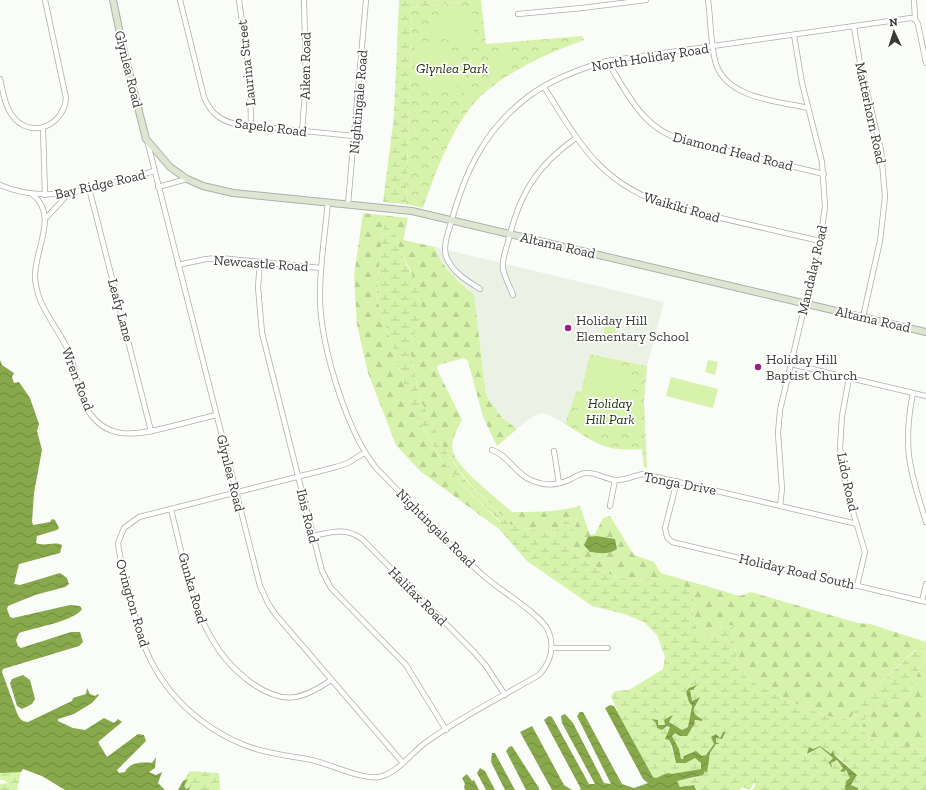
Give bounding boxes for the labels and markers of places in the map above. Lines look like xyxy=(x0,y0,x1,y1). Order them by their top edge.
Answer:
place label: Holiday Hill Elementary School xyxy=(576,312,689,345)
marker: Holiday Hill Elementary School xyxy=(563,323,573,333)
place label: Holiday Hill Baptist Church xyxy=(766,351,858,384)
marker: Holiday Hill Baptist Church xyxy=(753,362,763,372)

